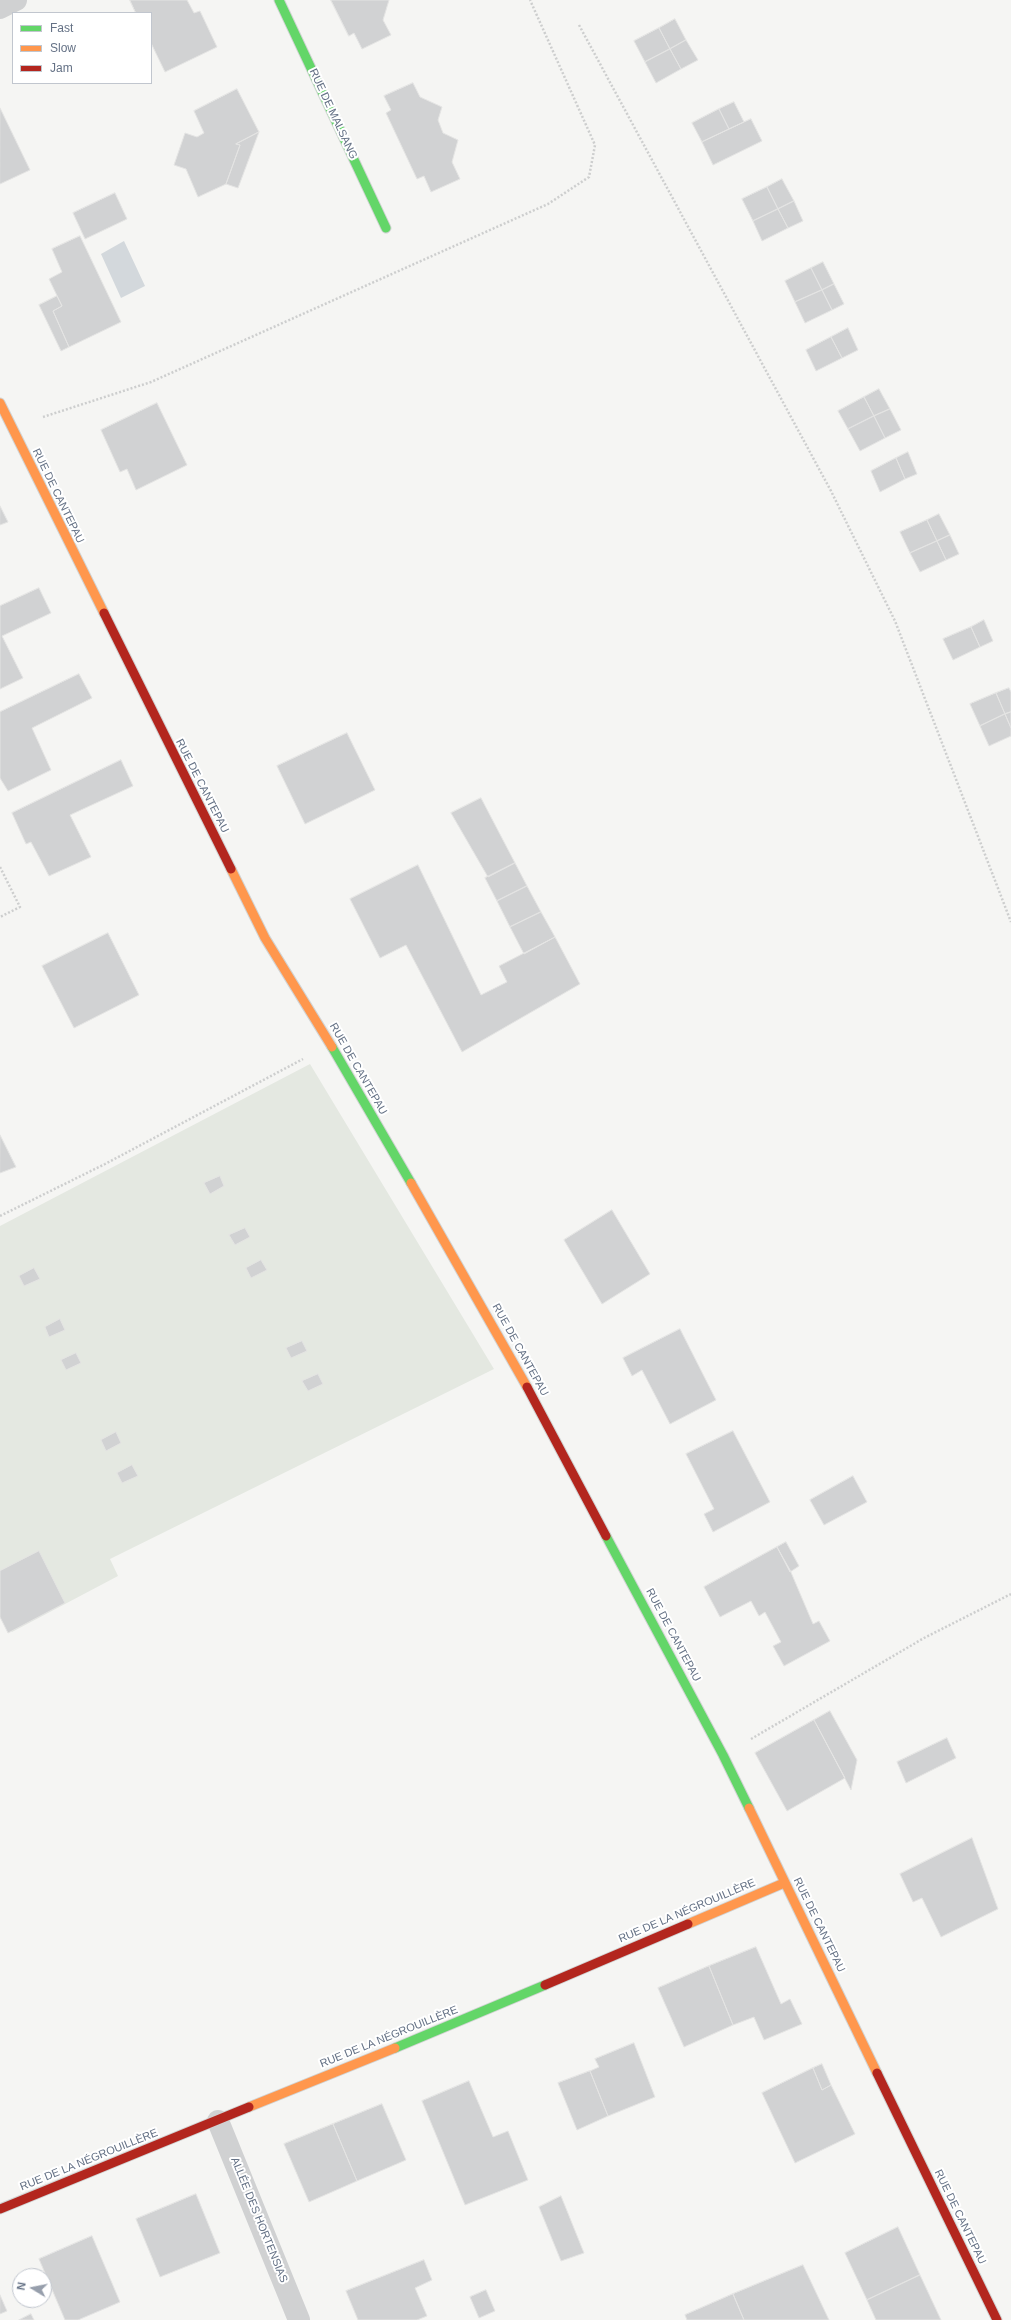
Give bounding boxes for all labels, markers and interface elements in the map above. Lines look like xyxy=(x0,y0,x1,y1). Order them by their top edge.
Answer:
legend xyxy=(12,12,152,84)
text: Fast xyxy=(50,21,73,35)
text: Slow xyxy=(50,41,76,55)
text: Jam xyxy=(50,61,73,75)
street label: RUE DE MALSANG xyxy=(306,67,360,161)
street label: RUE DE CANTEPAU xyxy=(29,447,87,545)
street label: RUE DE CANTEPAU xyxy=(173,737,231,835)
street label: RUE DE CANTEPAU xyxy=(326,1021,390,1117)
street label: RUE DE CANTEPAU xyxy=(489,1301,551,1399)
street label: RUE DE CANTEPAU xyxy=(643,1586,703,1684)
street label: RUE DE LA NÉGROUILLÈRE xyxy=(617,1876,757,1946)
street label: RUE DE CANTEPAU xyxy=(790,1876,848,1974)
street label: RUE DE LA NÉGROUILLÈRE xyxy=(318,2003,460,2071)
street label: RUE DE LA NÉGROUILLÈRE xyxy=(18,2126,160,2194)
street label: ALLÉE DES HORTENSIAS xyxy=(228,2155,290,2285)
street label: RUE DE CANTEPAU xyxy=(931,2168,989,2266)
north arrow xyxy=(12,2268,52,2308)
text: N xyxy=(15,2281,28,2291)

